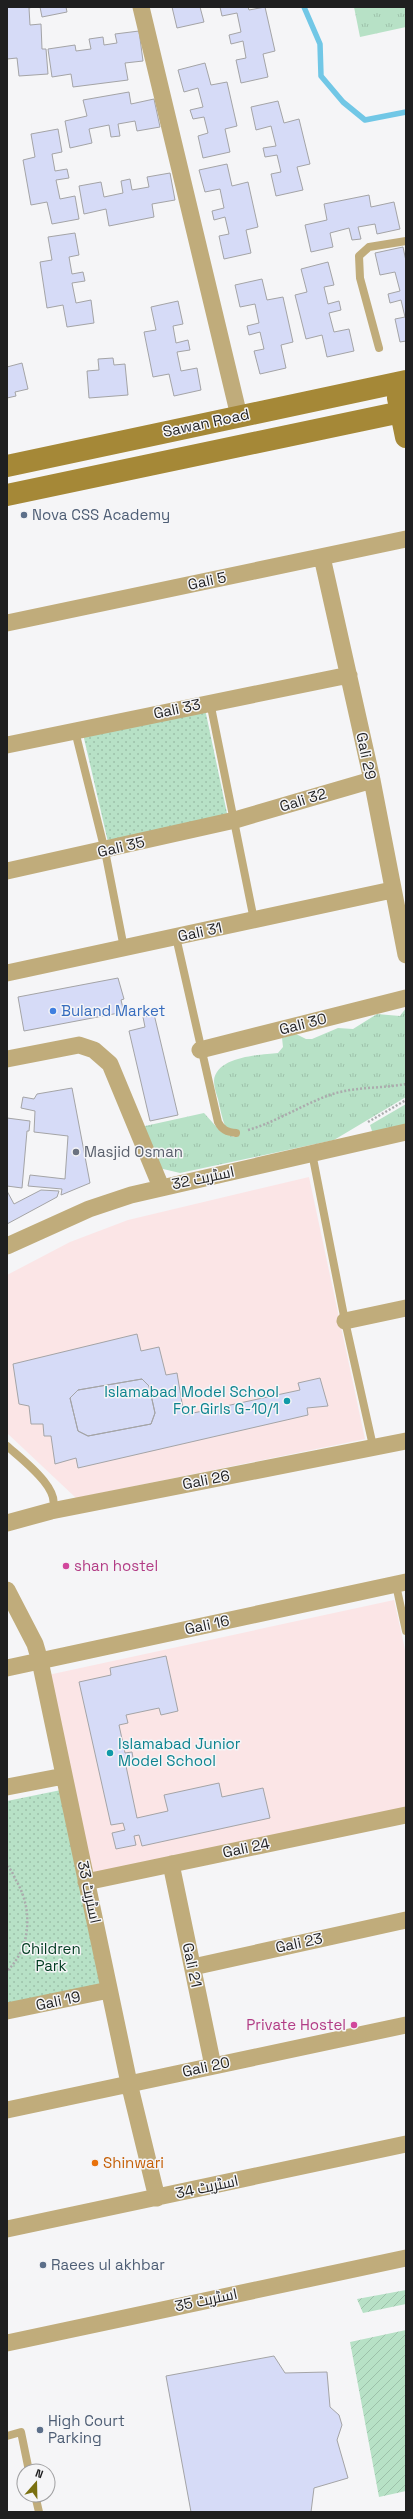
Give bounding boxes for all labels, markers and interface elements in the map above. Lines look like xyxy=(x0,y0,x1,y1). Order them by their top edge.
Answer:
street label: Sawan Road xyxy=(161,404,251,441)
place label: Nova CSS Academy xyxy=(32,505,170,524)
marker: Nova CSS Academy xyxy=(19,510,29,520)
street label: Gali 5 xyxy=(186,567,228,594)
street label: Gali 33 xyxy=(152,694,202,723)
street label: Gali 29 xyxy=(352,730,381,781)
street label: Gali 32 xyxy=(277,783,329,816)
street label: Gali 35 xyxy=(95,832,146,861)
street label: Gali 31 xyxy=(176,918,224,945)
place label: Buland Market xyxy=(61,1001,166,1020)
marker: Buland Market xyxy=(48,1006,58,1016)
street label: Gali 30 xyxy=(277,1008,329,1039)
place label: Masjid Osman xyxy=(84,1142,183,1161)
marker: Masjid Osman xyxy=(71,1147,81,1157)
street label: اسٹریٹ 32 xyxy=(170,1162,236,1193)
place label: Islamabad Model School For Girls G-10/1 xyxy=(104,1382,279,1418)
marker: Islamabad Model School For Girls G-10/1 xyxy=(282,1396,292,1406)
street label: Gali 26 xyxy=(181,1466,231,1493)
place label: shan hostel xyxy=(74,1556,158,1575)
marker: shan hostel xyxy=(61,1561,71,1571)
street label: Gali 16 xyxy=(183,1611,231,1639)
place label: Islamabad Junior Model School xyxy=(118,1734,241,1770)
marker: Islamabad Junior Model School xyxy=(105,1748,115,1758)
street label: Gali 24 xyxy=(221,1833,271,1862)
street label: اسٹریٹ 33 xyxy=(74,1859,105,1925)
street label: Gali 23 xyxy=(274,1928,324,1957)
park label: Children Park xyxy=(21,1939,81,1975)
street label: Gali 21 xyxy=(179,1941,206,1989)
street label: Gali 19 xyxy=(34,1987,82,2015)
place label: Private Hostel xyxy=(246,2015,346,2034)
marker: Private Hostel xyxy=(349,2020,359,2030)
street label: Gali 20 xyxy=(180,2052,232,2081)
place label: Shinwari xyxy=(103,2153,164,2172)
marker: Shinwari xyxy=(90,2158,100,2168)
street label: اسٹریٹ 34 xyxy=(174,2171,240,2202)
place label: Raees ul akhbar xyxy=(51,2255,165,2274)
marker: Raees ul akhbar xyxy=(38,2260,48,2270)
street label: اسٹریٹ 35 xyxy=(173,2284,239,2315)
place label: High Court Parking xyxy=(48,2411,125,2447)
marker: High Court Parking xyxy=(35,2425,45,2435)
north arrow xyxy=(16,2463,56,2503)
text: N xyxy=(34,2466,45,2481)

